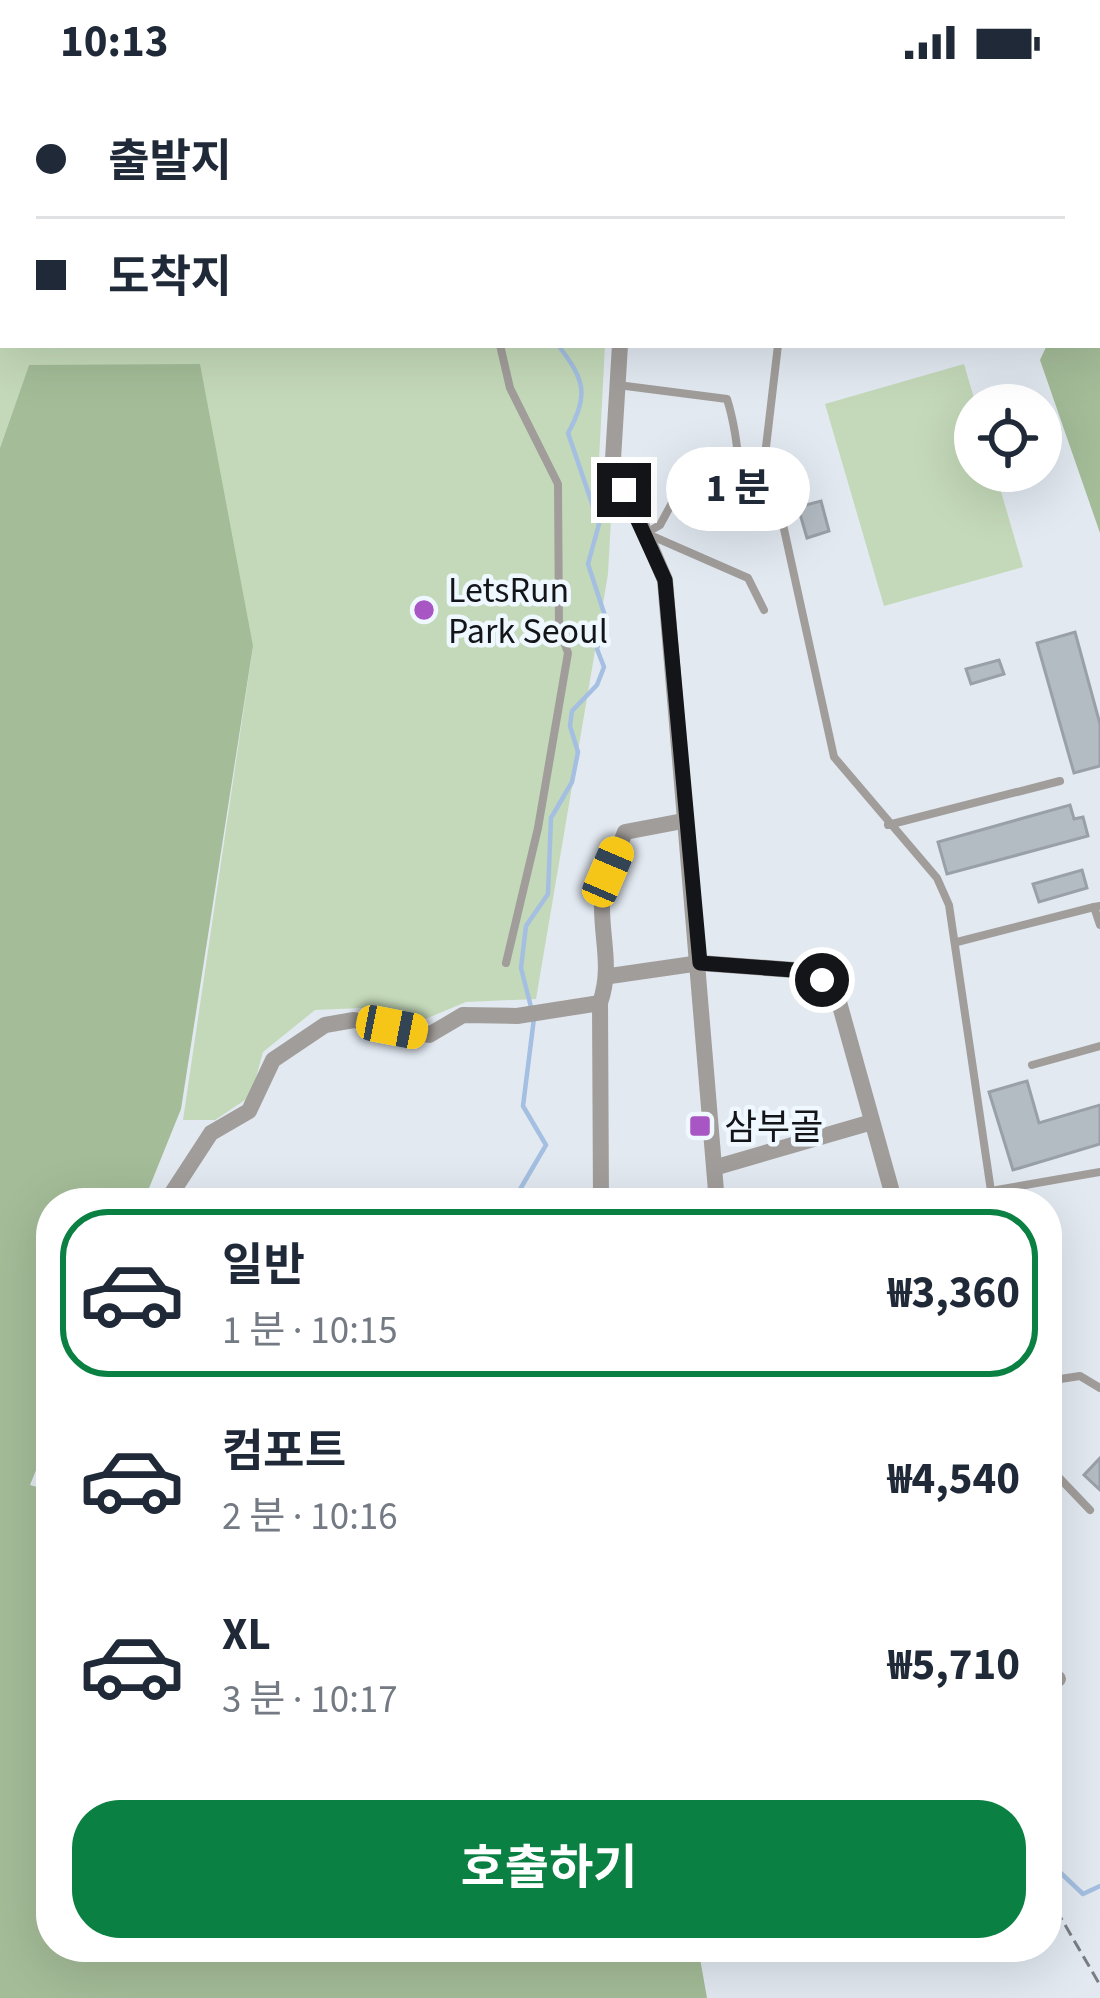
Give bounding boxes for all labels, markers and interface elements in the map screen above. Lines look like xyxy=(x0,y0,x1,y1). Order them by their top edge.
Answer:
text: 10:13 xyxy=(60,10,169,74)
text: 출발지 xyxy=(108,130,232,194)
text: 도착지 xyxy=(108,246,232,310)
map controls xyxy=(954,384,1062,492)
button: locate xyxy=(954,384,1062,492)
callout: 1 분 xyxy=(666,448,810,532)
text: 1 분 xyxy=(706,461,770,517)
route end xyxy=(597,463,651,517)
place label: LetsRun Park Seoul xyxy=(448,565,608,657)
marker: LetsRun Park Seoul xyxy=(411,597,437,623)
car xyxy=(577,832,639,912)
route start xyxy=(795,953,849,1007)
car xyxy=(353,1002,431,1052)
place label: 삼부골 xyxy=(724,1102,823,1153)
marker: 삼부골 xyxy=(687,1113,713,1139)
text: 일반 xyxy=(222,1234,305,1298)
icon: car xyxy=(78,1239,186,1347)
text: ₩3,360 xyxy=(888,1261,1020,1325)
text: 1 분 · 10:15 xyxy=(222,1303,398,1359)
text: 컴포트 xyxy=(222,1420,346,1484)
icon: car xyxy=(78,1425,186,1533)
text: ₩4,540 xyxy=(888,1447,1020,1511)
text: 2 분 · 10:16 xyxy=(222,1489,398,1545)
text: XL xyxy=(222,1603,271,1667)
icon: car xyxy=(78,1611,186,1719)
text: ₩5,710 xyxy=(888,1633,1020,1697)
text: 3 분 · 10:17 xyxy=(222,1672,398,1728)
button: 호출하기 xyxy=(72,1800,1026,1938)

